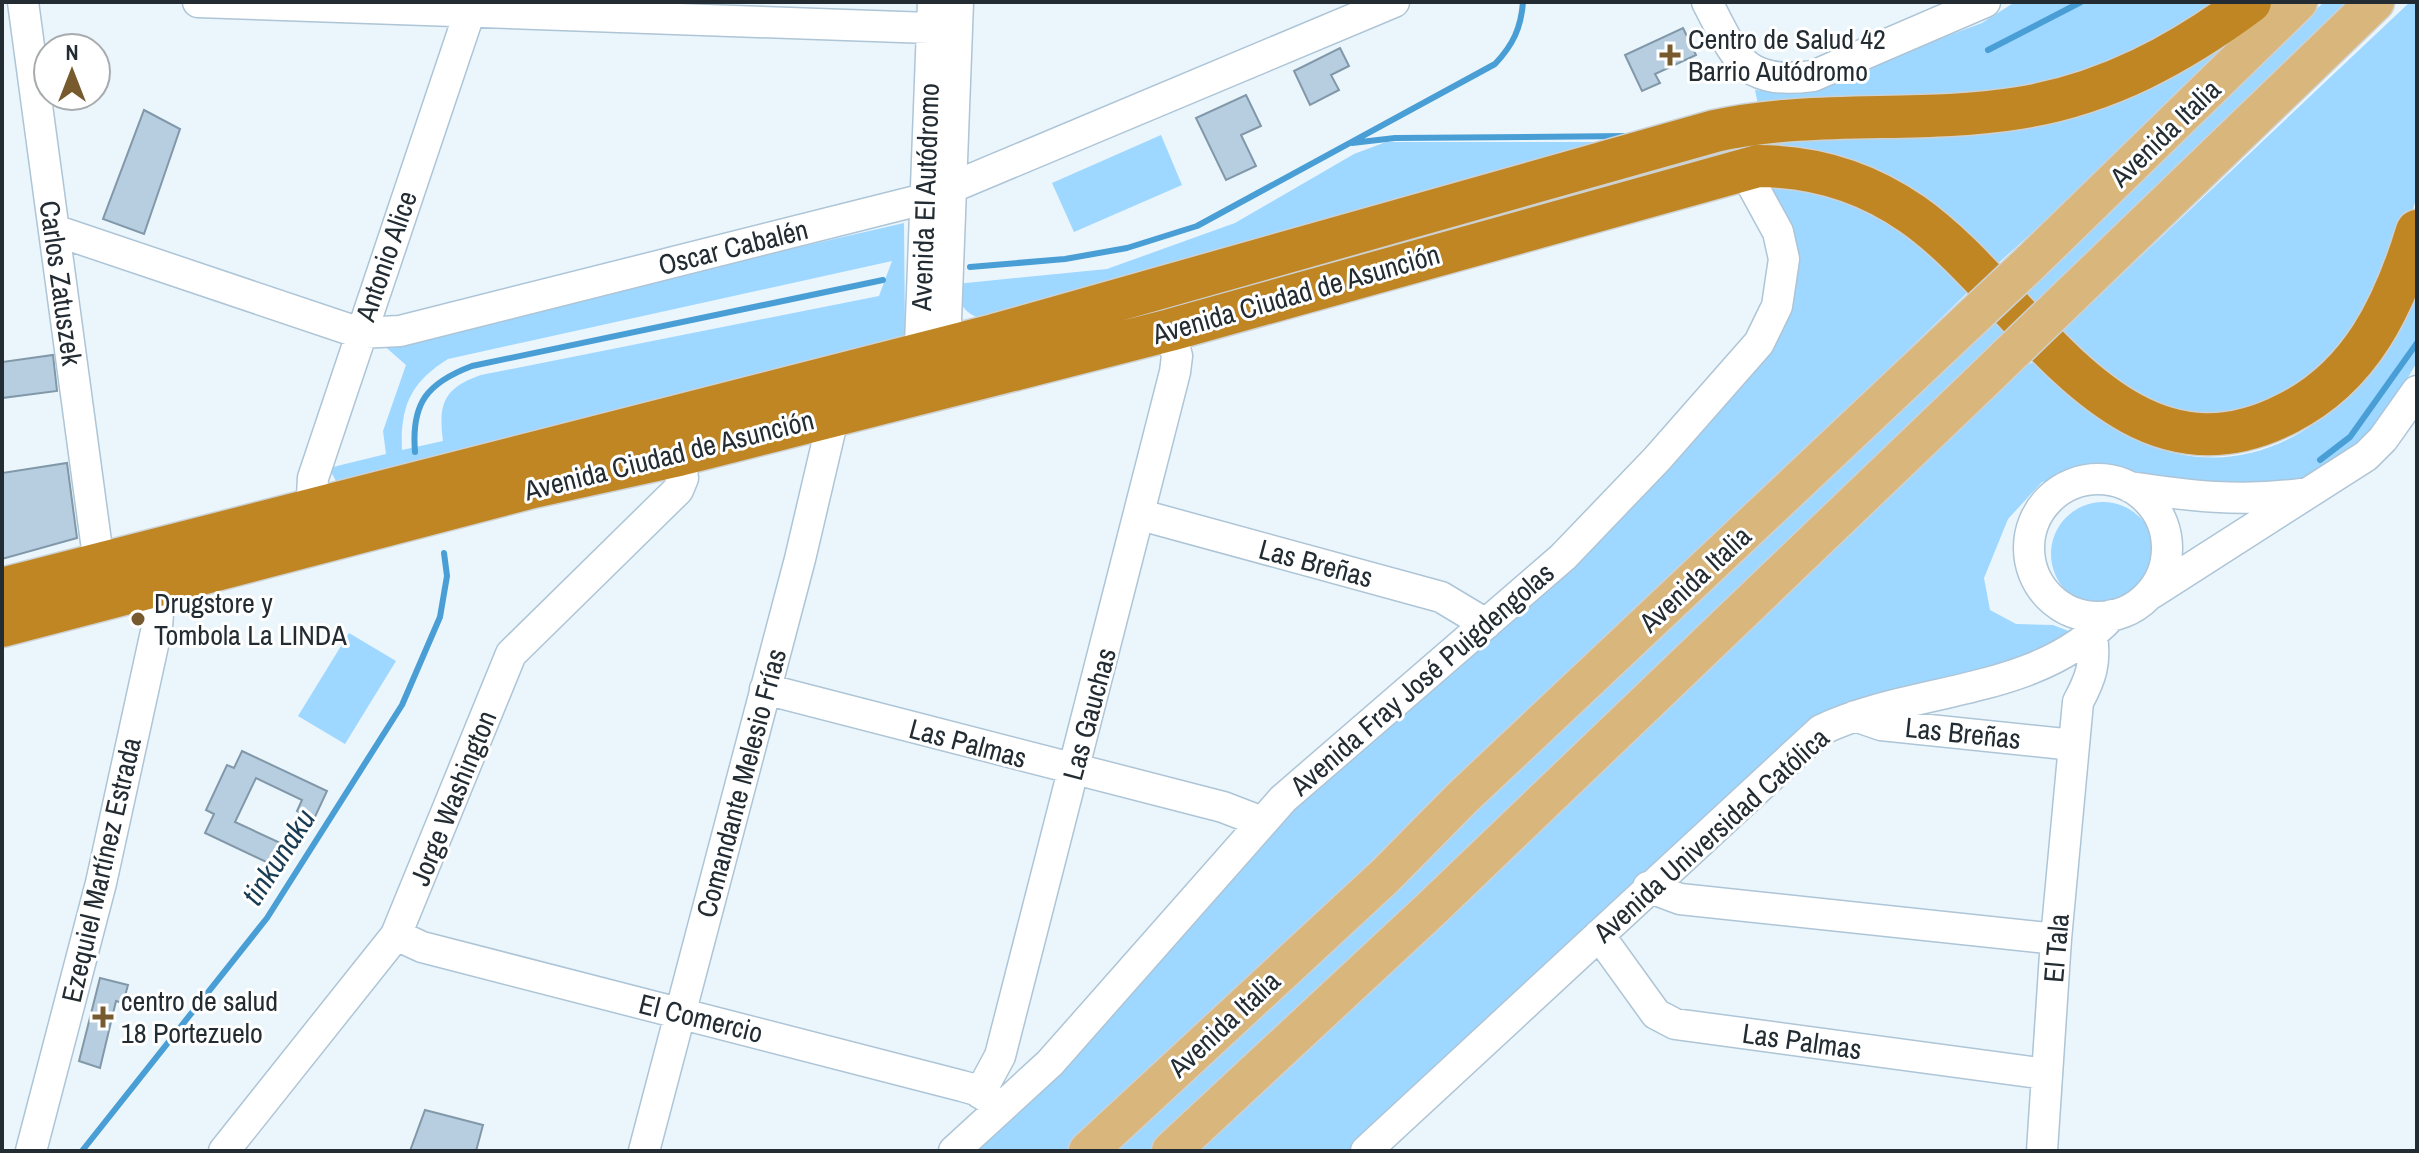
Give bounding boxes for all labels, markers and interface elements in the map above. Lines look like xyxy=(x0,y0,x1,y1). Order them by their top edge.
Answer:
place label: Centro de Salud 42 Barrio Autódromo xyxy=(1688,20,1886,90)
north arrow xyxy=(32,32,112,112)
text: N xyxy=(65,37,79,67)
marker: Centro de Salud 42 Barrio Autódromo xyxy=(1659,44,1681,66)
street label: Avenida Italia xyxy=(2101,71,2229,196)
street label: Avenida El Autódromo xyxy=(902,82,948,313)
street label: Antonio Alice xyxy=(346,186,426,327)
street label: Carlos Zatuszek xyxy=(31,198,91,368)
street label: Oscar Cabalén xyxy=(654,210,812,284)
street label: Avenida Ciudad de Asunción xyxy=(1147,235,1444,353)
street label: Avenida Ciudad de Asunción xyxy=(519,401,818,510)
street label: Avenida Italia xyxy=(1630,517,1759,641)
street label: Las Breñas xyxy=(1255,530,1377,596)
street label: Avenida Fray José Puigdengolas xyxy=(1281,554,1562,805)
place label: Drugstore y Tombola La LINDA xyxy=(154,584,347,654)
marker: Drugstore y Tombola La LINDA xyxy=(129,610,147,628)
street label: Comandante Melesio Frías xyxy=(687,644,795,922)
street label: Las Gauchas xyxy=(1053,644,1125,784)
street label: Jorge Washington xyxy=(401,705,505,891)
street label: Las Breñas xyxy=(1903,708,2023,758)
street label: Las Palmas xyxy=(905,709,1031,777)
street label: Avenida Universidad Católica xyxy=(1584,719,1837,952)
street label: Ezequiel Martínez Estrada xyxy=(52,734,150,1006)
water label: tinkunaku xyxy=(232,801,324,912)
street label: El Tala xyxy=(2034,912,2078,984)
street label: Avenida Italia xyxy=(1159,962,1288,1086)
place label: centro de salud 18 Portezuelo xyxy=(121,982,278,1052)
street label: El Comercio xyxy=(635,984,767,1052)
marker: centro de salud 18 Portezuelo xyxy=(92,1006,114,1028)
street label: Las Palmas xyxy=(1740,1014,1864,1068)

